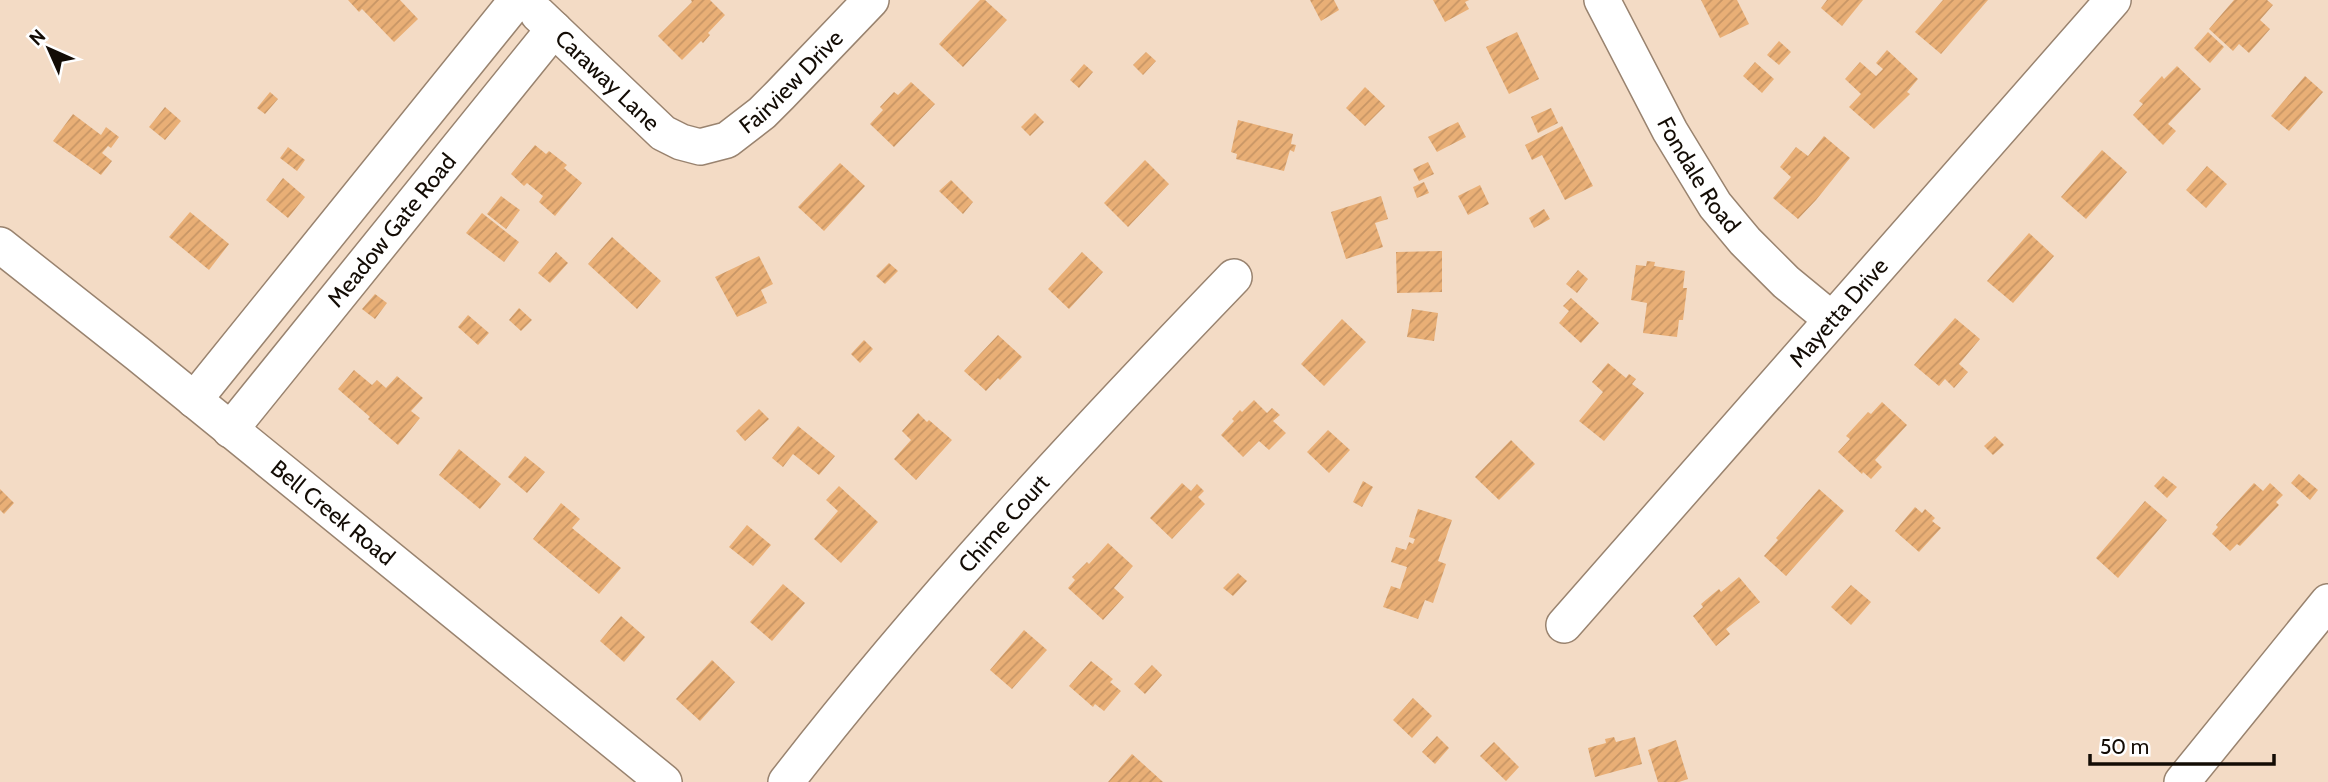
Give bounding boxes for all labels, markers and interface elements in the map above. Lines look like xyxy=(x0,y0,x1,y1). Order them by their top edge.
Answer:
north arrow xyxy=(14,14,84,84)
text: N xyxy=(24,24,50,50)
street label: Caraway Lane xyxy=(549,24,666,137)
street label: Fairview Drive xyxy=(734,24,849,139)
street label: Fondale Road xyxy=(1651,112,1746,239)
street label: Meadow Gate Road xyxy=(321,148,462,312)
street label: Mayetta Drive xyxy=(1783,252,1894,373)
street label: Bell Creek Road xyxy=(265,454,400,571)
street label: Chime Court xyxy=(952,468,1055,578)
scale bar xyxy=(2090,722,2274,766)
text: 50 m xyxy=(2100,734,2149,759)

